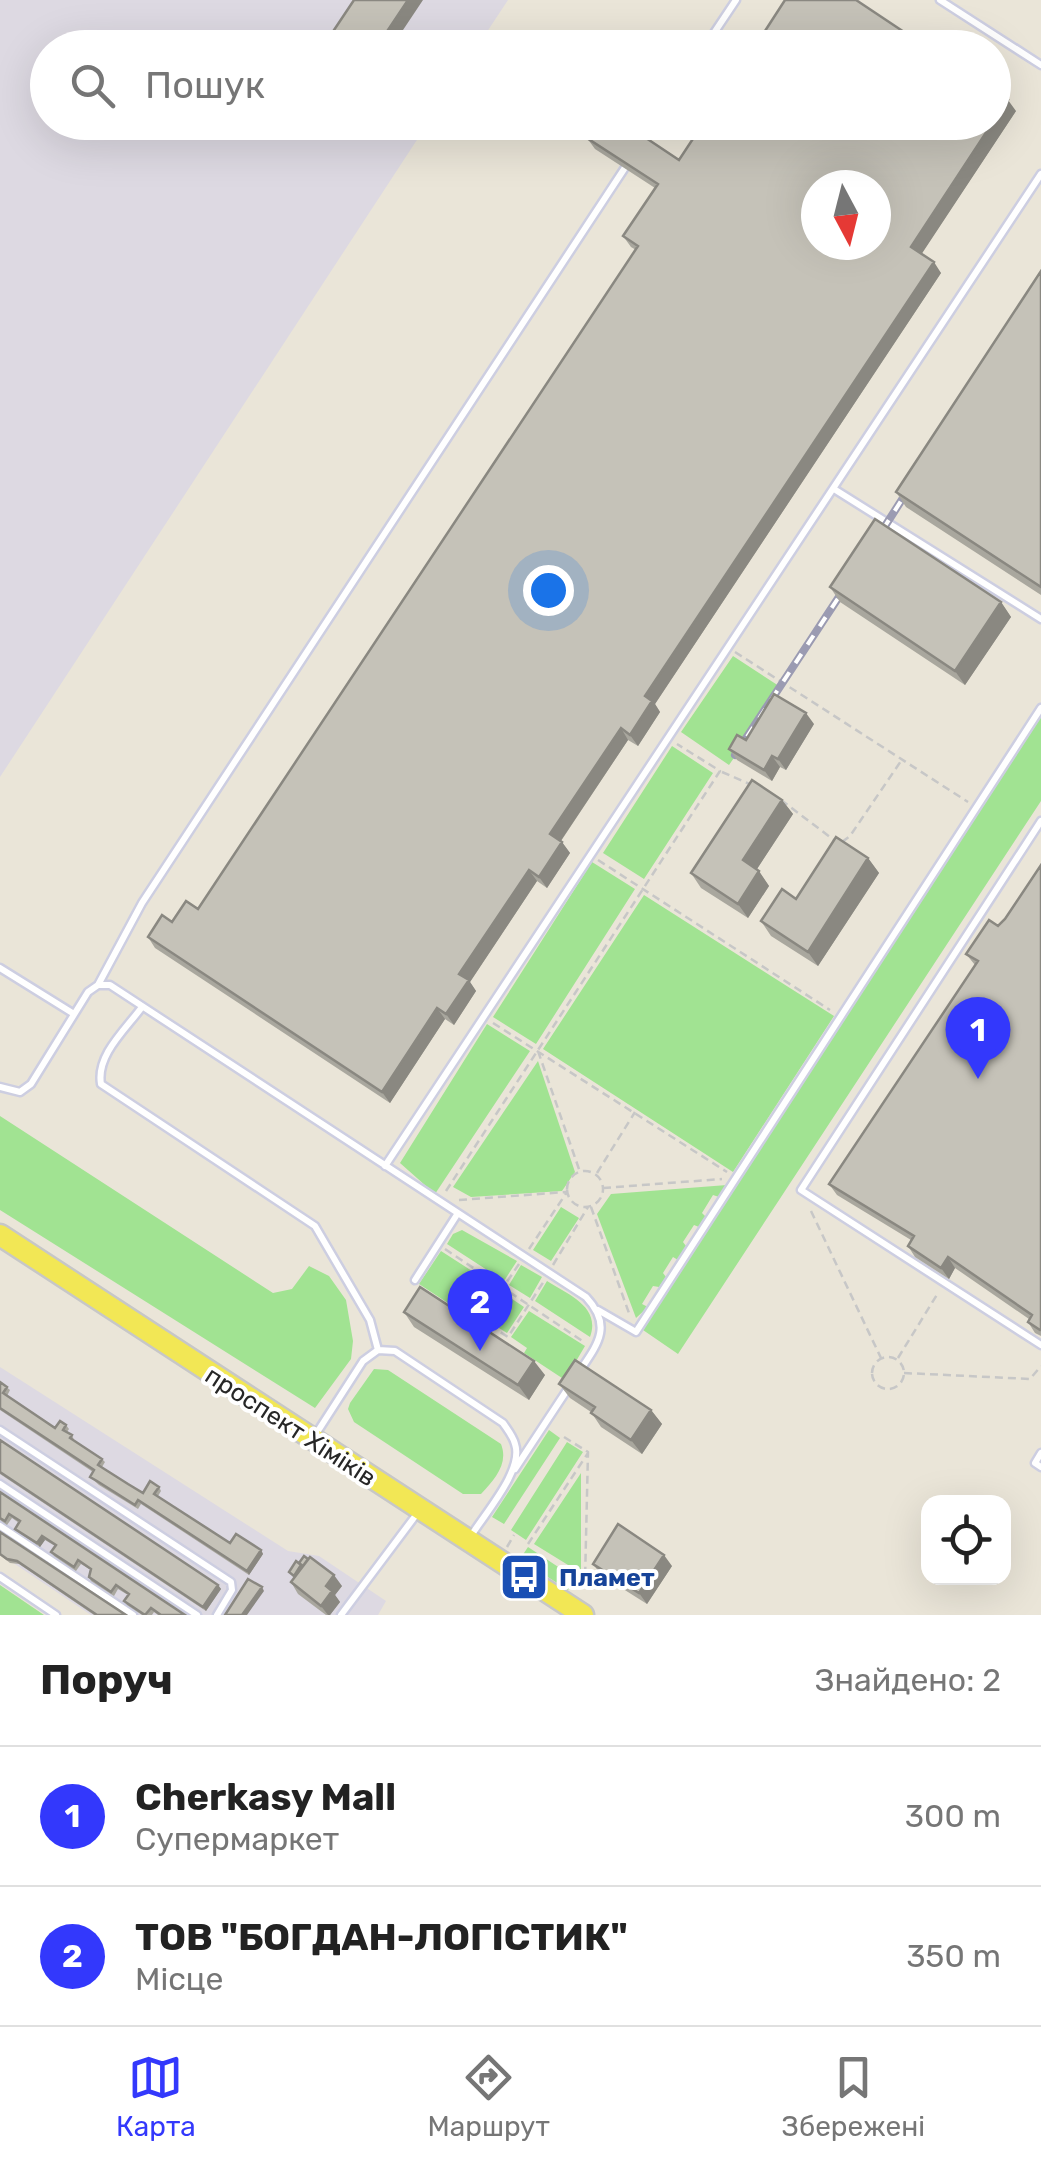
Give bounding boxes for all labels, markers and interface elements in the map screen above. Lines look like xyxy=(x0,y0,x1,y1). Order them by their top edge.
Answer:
search box xyxy=(30,30,1011,140)
icon: search xyxy=(65,58,120,113)
text: Пошук xyxy=(145,62,265,108)
north arrow xyxy=(801,170,891,260)
your location xyxy=(523,565,574,616)
pin: 1 xyxy=(946,996,1010,1079)
pin: 2 xyxy=(448,1268,512,1351)
street label: проспект Хіміків xyxy=(200,1360,381,1492)
map controls xyxy=(921,1495,1011,1585)
button: locate xyxy=(921,1495,1011,1585)
bus stop icon: Пламет xyxy=(498,1551,550,1603)
place label: Пламет xyxy=(559,1563,655,1592)
text: Поруч xyxy=(40,1655,173,1705)
text: Знайдено: 2 xyxy=(815,1661,1001,1699)
text: Cherkasy Mall xyxy=(135,1774,396,1820)
text: 1 xyxy=(65,1797,80,1835)
text: 300 m xyxy=(905,1797,1001,1835)
text: Супермаркет xyxy=(135,1820,339,1858)
text: ТОВ "БОГДАН-ЛОГІСТИК" xyxy=(135,1914,628,1960)
text: 2 xyxy=(62,1937,83,1975)
text: 350 m xyxy=(906,1937,1001,1975)
text: Місце xyxy=(135,1960,223,1998)
tab: Карта xyxy=(116,2050,196,2143)
tab: Маршрут xyxy=(428,2050,550,2143)
tab: Збережені xyxy=(782,2050,925,2143)

